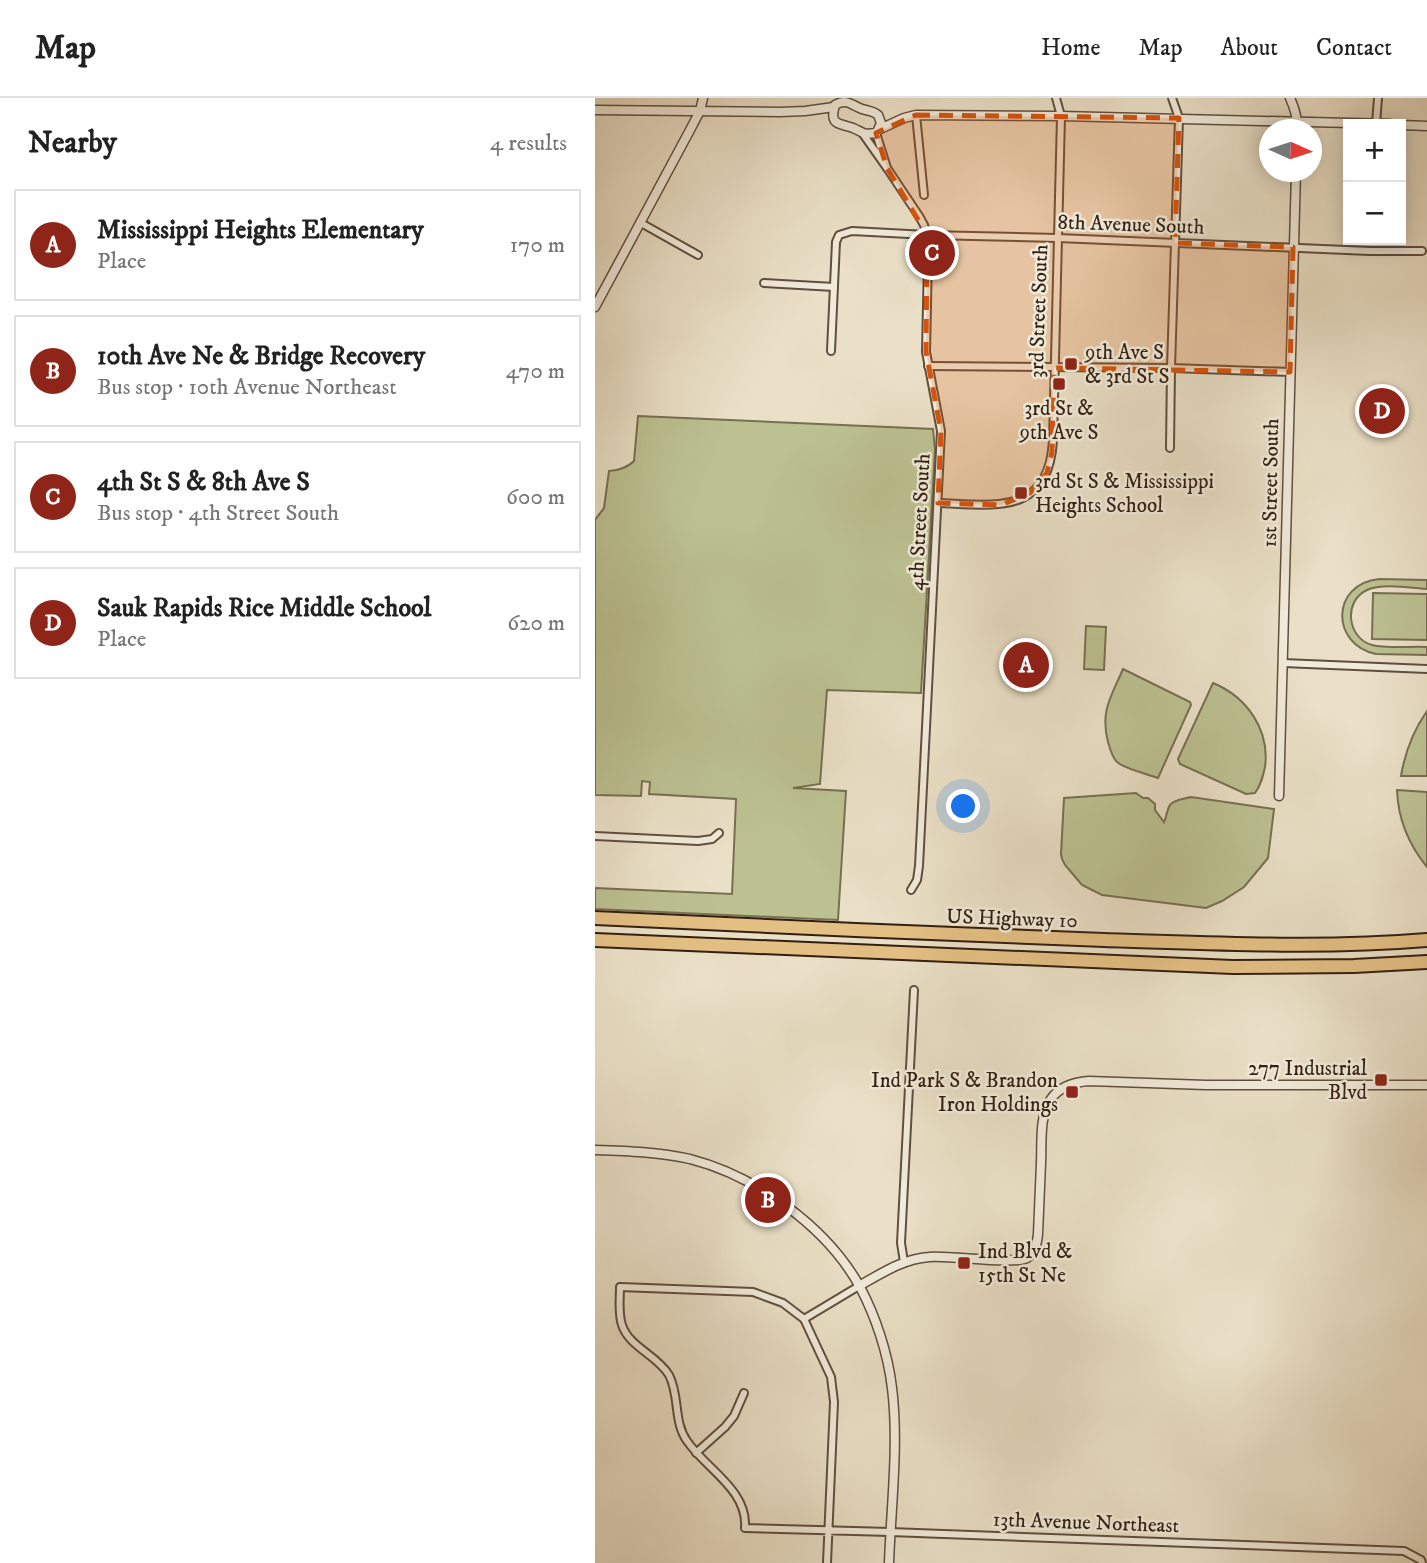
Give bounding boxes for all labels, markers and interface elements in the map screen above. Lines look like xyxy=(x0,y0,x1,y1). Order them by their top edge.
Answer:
text: Map xyxy=(35,28,96,69)
text: Home xyxy=(1041,33,1100,63)
text: Map xyxy=(1138,33,1183,63)
text: About xyxy=(1221,33,1278,63)
text: Contact xyxy=(1316,33,1392,63)
north arrow xyxy=(1259,119,1322,182)
map controls xyxy=(1343,119,1406,245)
button: + xyxy=(1343,119,1406,182)
text: Nearby xyxy=(28,125,117,162)
text: 4 results xyxy=(490,129,567,158)
button: − xyxy=(1343,182,1406,245)
street label: 8th Avenue South xyxy=(1057,209,1205,241)
text: Mississippi Heights Elementary xyxy=(97,214,424,247)
pin: C xyxy=(909,227,955,279)
text: A xyxy=(46,231,60,260)
text: 170 m xyxy=(510,231,565,260)
street label: 3rd Street South xyxy=(1024,244,1054,378)
text: Place xyxy=(97,247,146,276)
text: 10th Ave Ne & Bridge Recovery xyxy=(97,340,425,373)
place label: 9th Ave S & 3rd St S xyxy=(1084,340,1169,390)
marker: 9th Ave S & 3rd St S xyxy=(1063,356,1079,372)
text: B xyxy=(46,357,60,386)
text: 470 m xyxy=(506,357,565,386)
text: Bus stop · 10th Avenue Northeast xyxy=(97,373,397,402)
marker: 3rd St & 9th Ave S xyxy=(1051,376,1067,392)
pin: D xyxy=(1359,385,1405,437)
place label: 3rd St & 9th Ave S xyxy=(1018,396,1099,446)
street label: 1st Street South xyxy=(1257,418,1285,548)
street label: 4th Street South xyxy=(903,453,937,591)
text: 4th St S & 8th Ave S xyxy=(97,466,310,499)
place label: 3rd St S & Mississippi Heights School xyxy=(1035,469,1214,519)
text: C xyxy=(45,483,61,512)
text: 600 m xyxy=(506,483,565,512)
marker: 3rd St S & Mississippi Heights School xyxy=(1013,485,1029,501)
text: Bus stop · 4th Street South xyxy=(97,499,339,528)
text: Sauk Rapids Rice Middle School xyxy=(97,592,431,625)
text: D xyxy=(44,609,62,638)
text: 620 m xyxy=(507,609,565,638)
text: Place xyxy=(97,625,146,654)
pin: A xyxy=(1003,639,1049,691)
your location xyxy=(946,789,980,823)
street label: US Highway 10 xyxy=(946,904,1078,934)
place label: 277 Industrial Blvd xyxy=(1248,1056,1368,1106)
place label: Ind Park S & Brandon Iron Holdings xyxy=(871,1068,1058,1118)
marker: 277 Industrial Blvd xyxy=(1373,1072,1389,1088)
marker: Ind Park S & Brandon Iron Holdings xyxy=(1064,1084,1080,1100)
pin: B xyxy=(745,1174,791,1226)
place label: Ind Blvd & 15th St Ne xyxy=(978,1239,1072,1289)
marker: Ind Blvd & 15th St Ne xyxy=(956,1255,972,1271)
street label: 13th Avenue Northeast xyxy=(992,1507,1180,1539)

